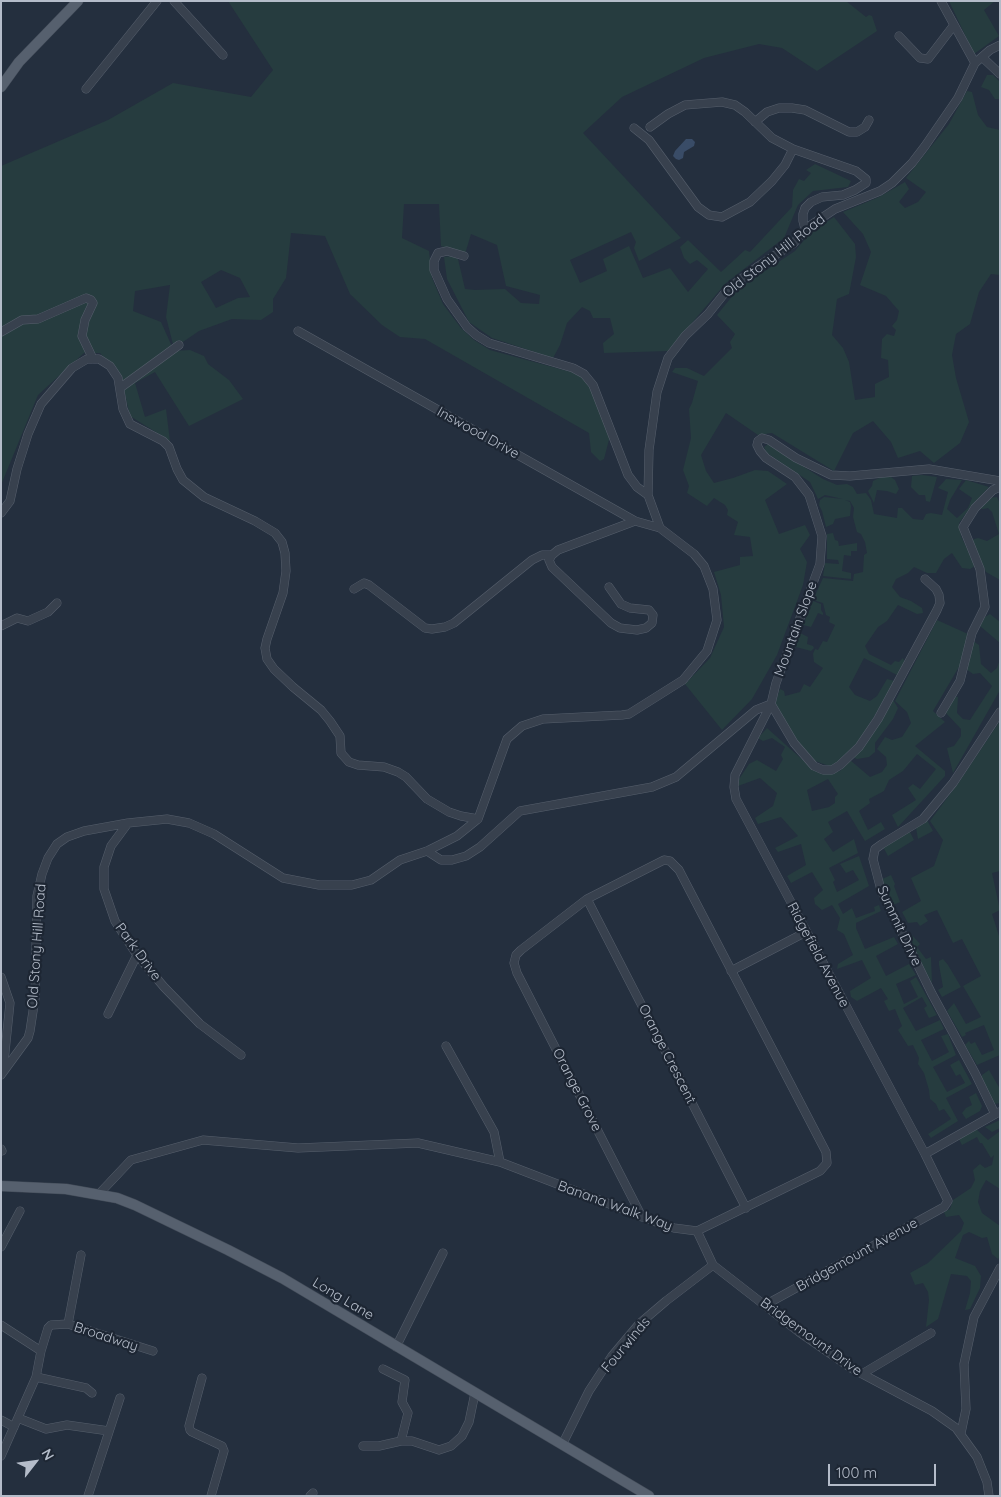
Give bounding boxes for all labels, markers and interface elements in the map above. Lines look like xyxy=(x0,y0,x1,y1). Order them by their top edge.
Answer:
street label: Old Stony Hill Road xyxy=(720,211,828,301)
street label: Inswood Drive xyxy=(434,403,522,463)
street label: Mountain Slope xyxy=(771,579,821,679)
street label: Old Stony Hill Road xyxy=(24,883,50,1009)
street label: Summit Drive xyxy=(873,883,925,969)
street label: Ridgefield Avenue xyxy=(783,900,853,1010)
street label: Park Drive xyxy=(111,920,165,984)
street label: Orange Crescent xyxy=(635,1001,699,1107)
street label: Orange Grove xyxy=(549,1046,605,1134)
street label: Banana Walk Way xyxy=(555,1177,675,1235)
street label: Bridgemount Avenue xyxy=(793,1215,921,1295)
street label: Long Lane xyxy=(309,1274,377,1324)
street label: Bridgemount Drive xyxy=(757,1294,865,1380)
street label: Fourwinds xyxy=(598,1314,654,1376)
street label: Broadway xyxy=(72,1319,140,1355)
north arrow xyxy=(10,1437,60,1487)
text: N xyxy=(38,1446,58,1463)
scale bar xyxy=(831,1454,938,1486)
text: 100 m xyxy=(836,1463,877,1482)

